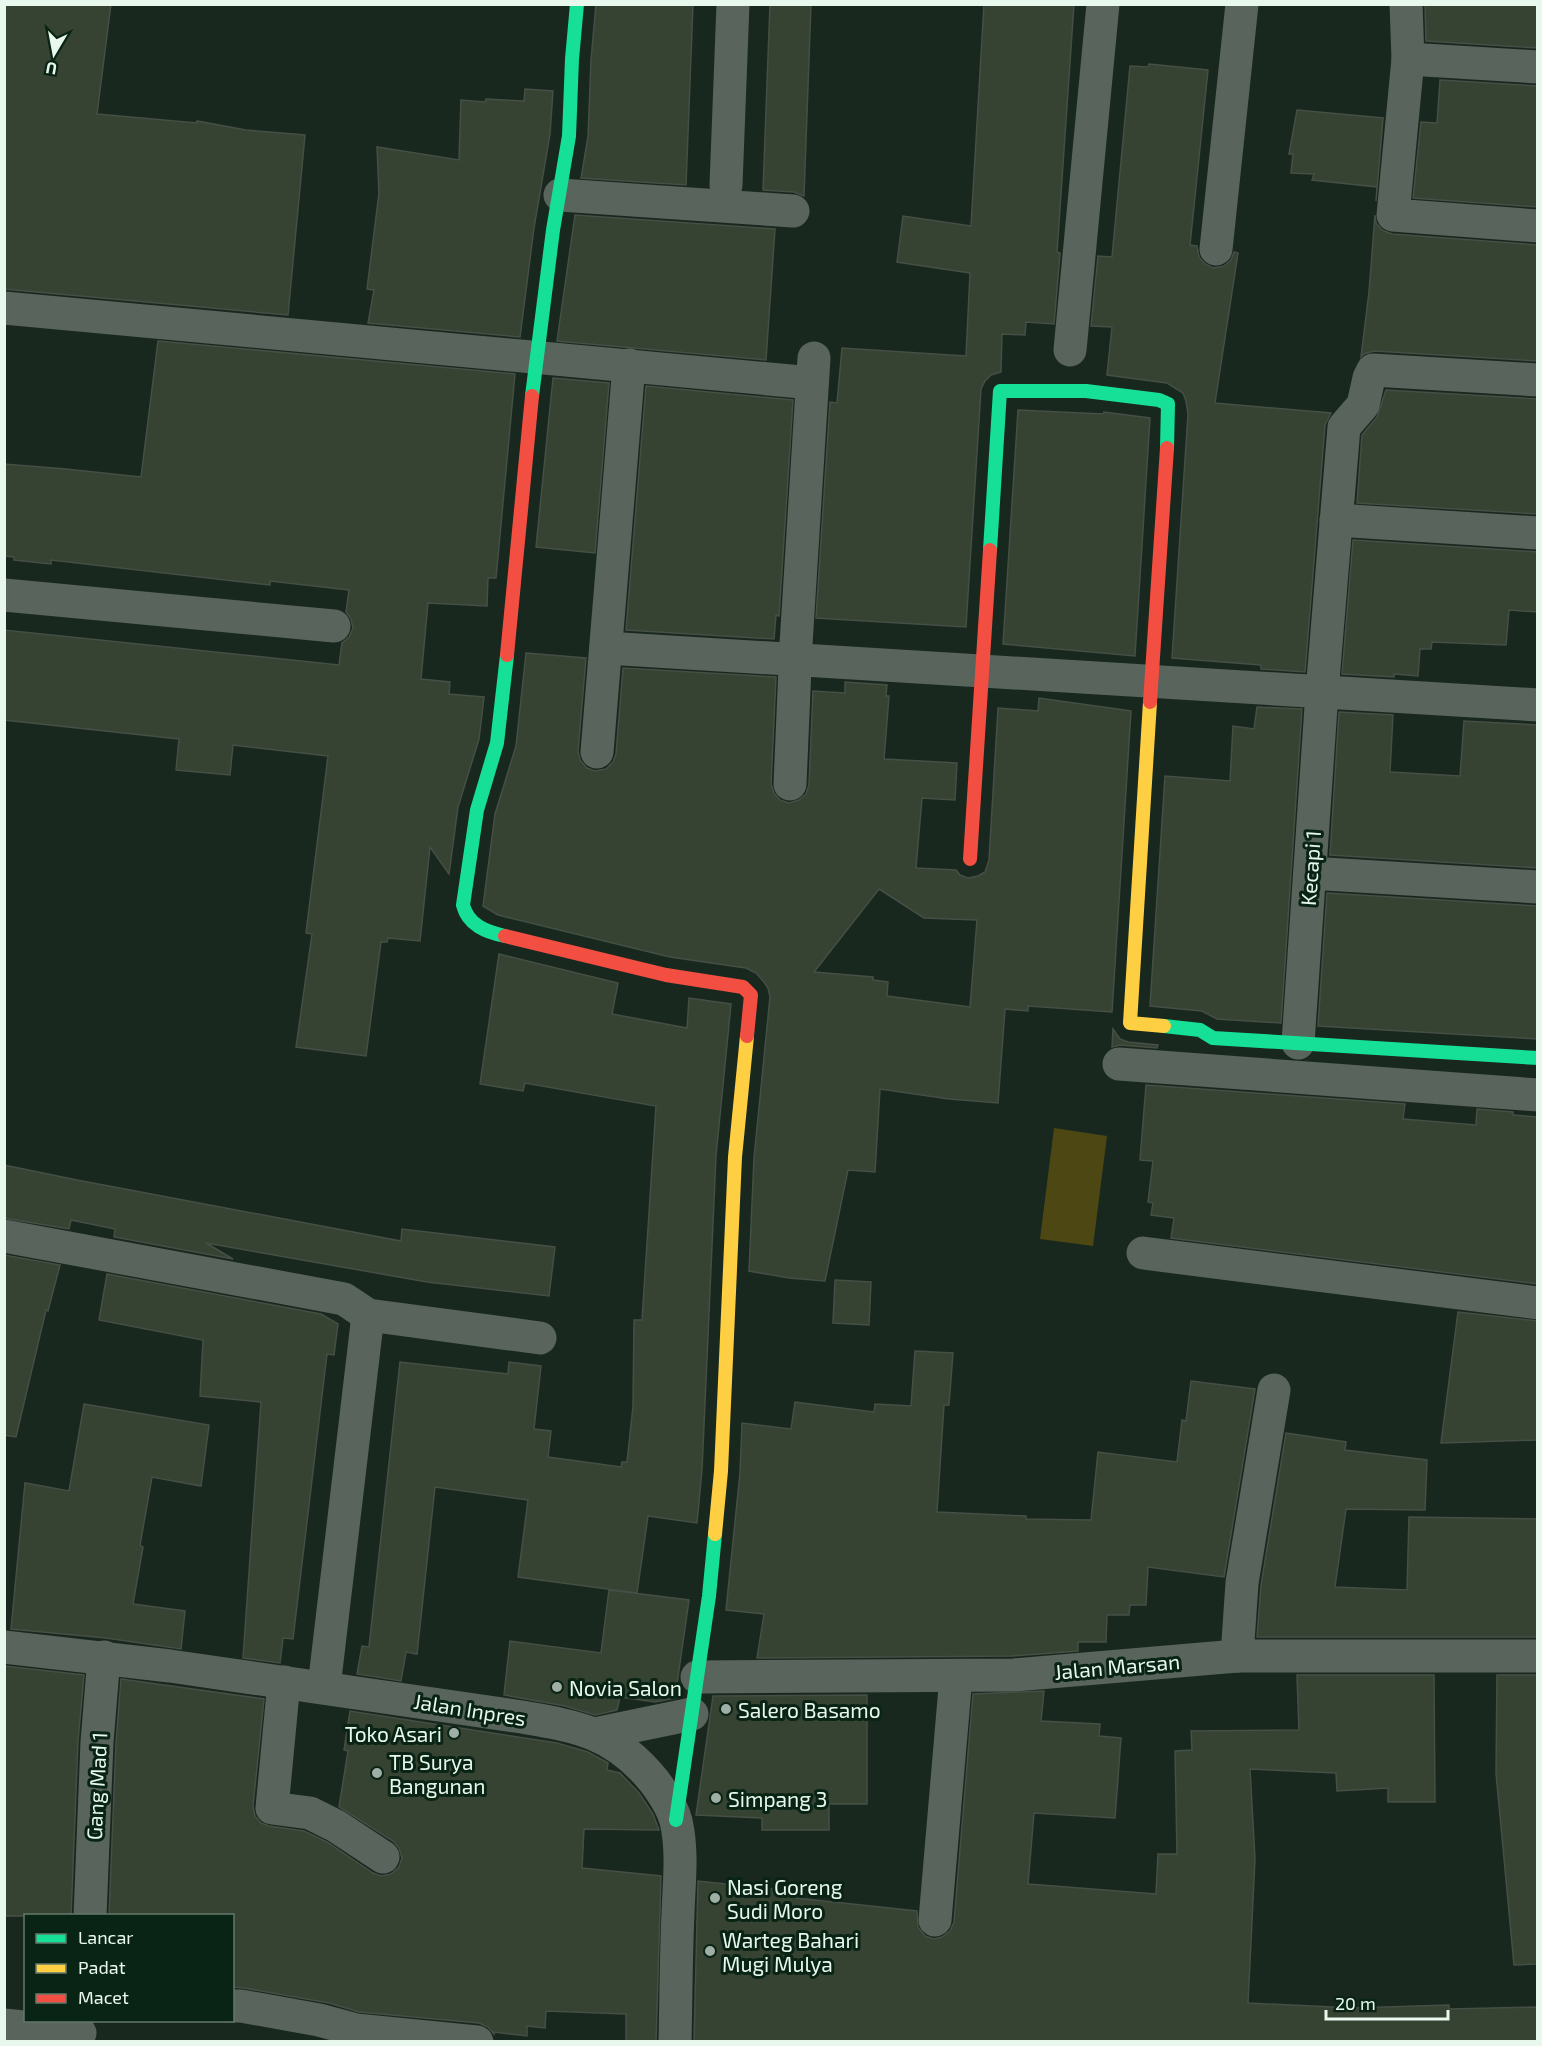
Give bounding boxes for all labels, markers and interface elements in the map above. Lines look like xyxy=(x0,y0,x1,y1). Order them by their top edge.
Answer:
north arrow xyxy=(24,24,84,84)
text: U xyxy=(44,59,58,80)
street label: Kecapi 1 xyxy=(1295,829,1325,907)
street label: Jalan Marsan xyxy=(1053,1648,1181,1684)
place label: Novia Salon xyxy=(569,1675,682,1700)
marker: Novia Salon xyxy=(550,1680,564,1694)
street label: Jalan Inpres xyxy=(412,1688,528,1730)
place label: Salero Basamo xyxy=(738,1697,881,1722)
marker: Salero Basamo xyxy=(719,1702,733,1716)
place label: Toko Asari xyxy=(345,1721,442,1746)
marker: Toko Asari xyxy=(447,1726,461,1740)
street label: Gang Mad 1 xyxy=(81,1731,111,1841)
place label: TB Surya Bangunan xyxy=(389,1749,485,1798)
marker: TB Surya Bangunan xyxy=(370,1766,384,1780)
place label: Simpang 3 xyxy=(728,1786,827,1811)
marker: Simpang 3 xyxy=(709,1791,723,1805)
place label: Nasi Goreng Sudi Moro xyxy=(727,1874,843,1923)
marker: Nasi Goreng Sudi Moro xyxy=(708,1891,722,1905)
legend xyxy=(24,1914,234,2022)
text: Lancar xyxy=(78,1926,134,1948)
place label: Warteg Bahari Mugi Mulya xyxy=(722,1927,859,1976)
marker: Warteg Bahari Mugi Mulya xyxy=(703,1944,717,1958)
text: Padat xyxy=(78,1956,126,1978)
scale bar xyxy=(1326,1983,1448,2021)
text: Macet xyxy=(78,1986,129,2008)
text: 20 m xyxy=(1335,1992,1376,2014)

